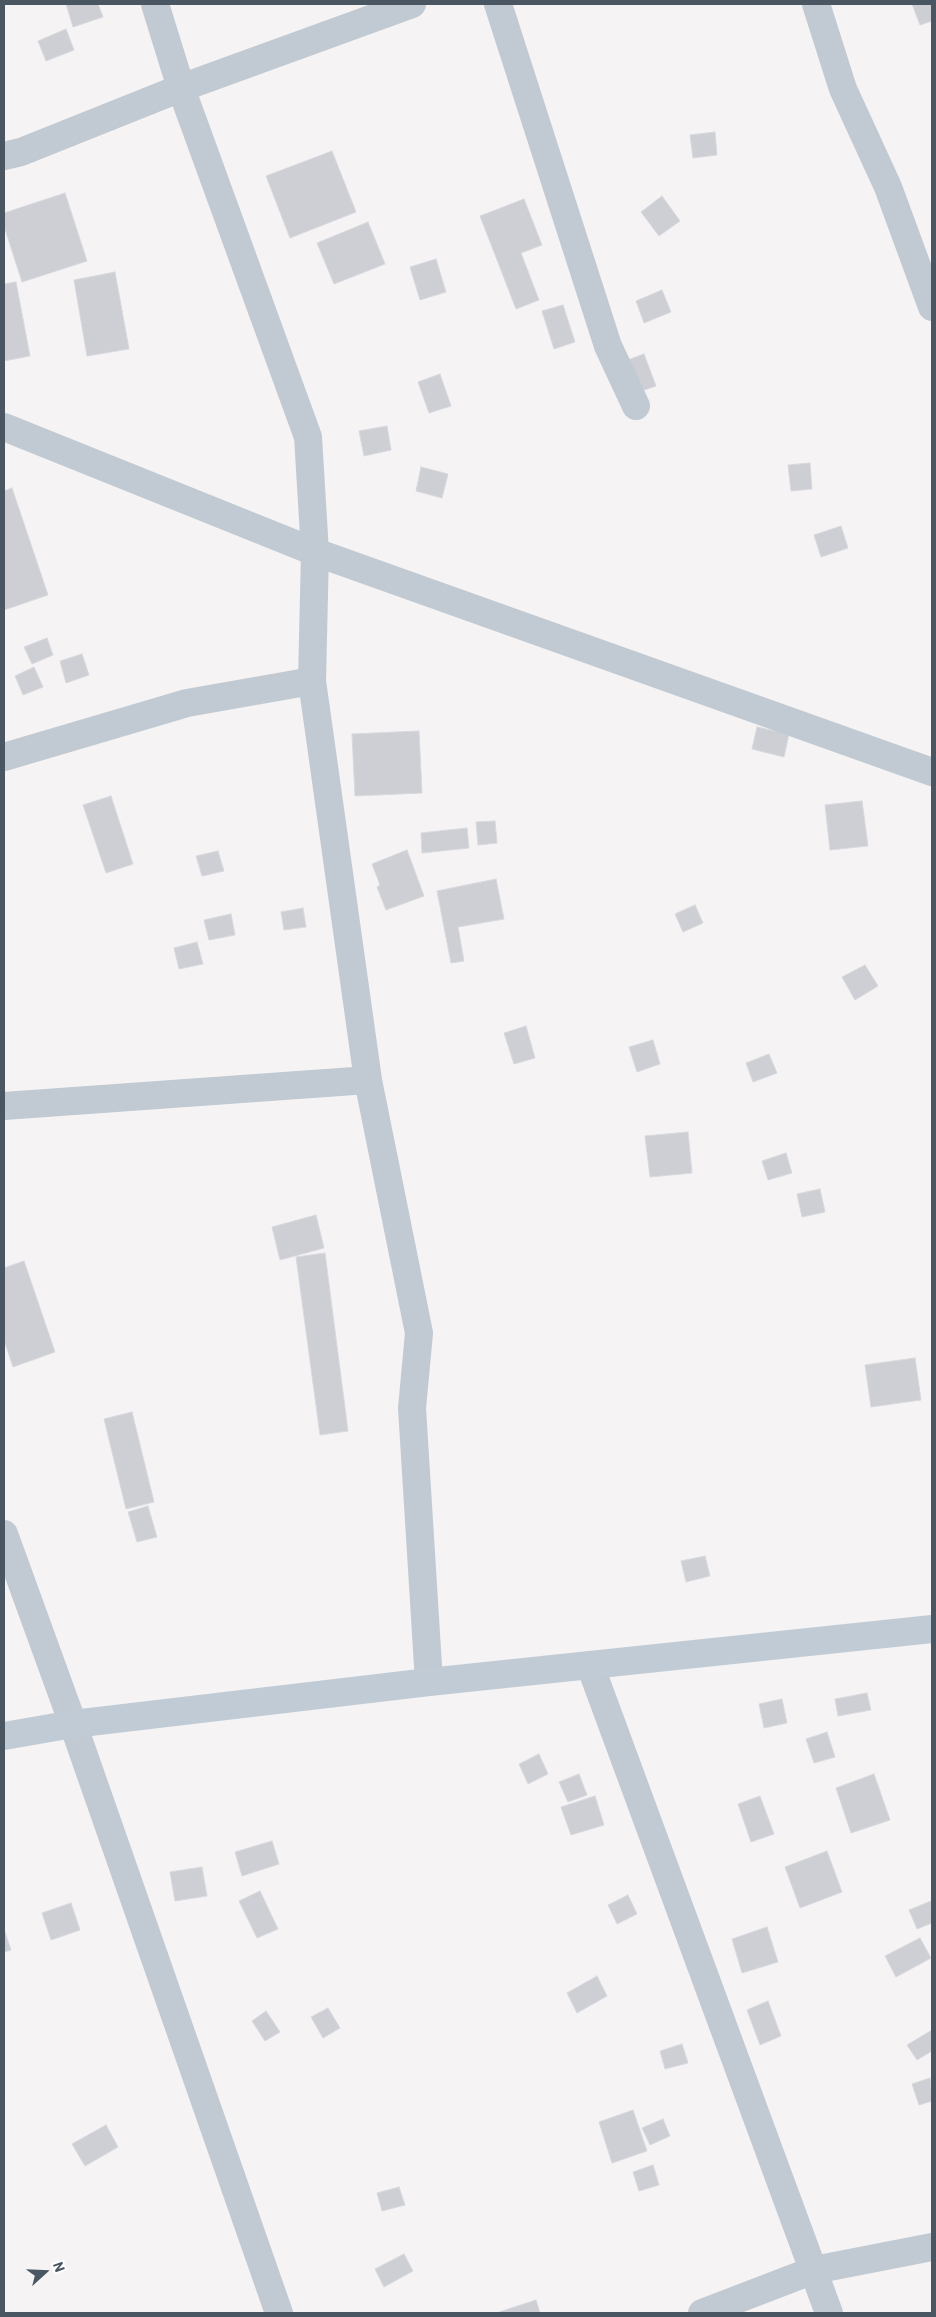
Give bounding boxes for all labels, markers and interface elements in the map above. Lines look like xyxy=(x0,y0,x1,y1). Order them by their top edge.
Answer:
north arrow xyxy=(20,2247,70,2297)
text: N xyxy=(50,2259,69,2274)

